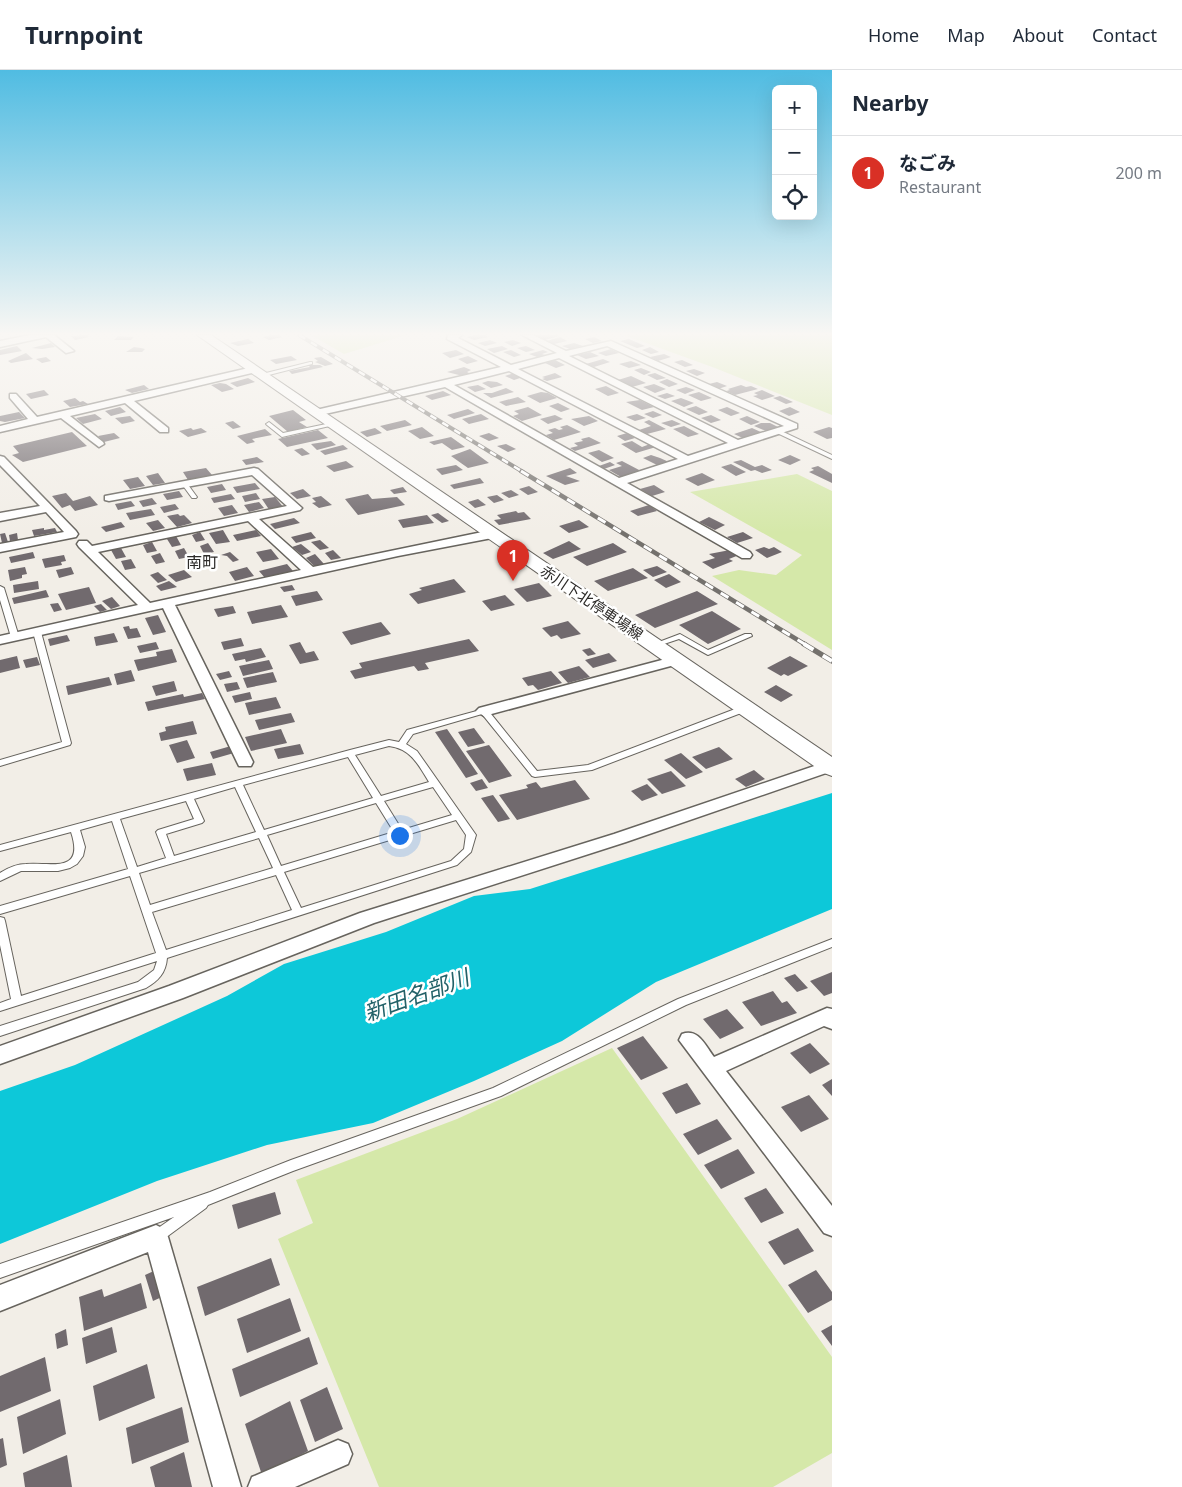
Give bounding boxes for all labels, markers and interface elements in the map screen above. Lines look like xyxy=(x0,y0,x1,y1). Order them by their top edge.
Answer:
text: Turnpoint xyxy=(25,18,143,51)
text: Home xyxy=(868,23,919,47)
text: Map xyxy=(947,23,985,47)
text: About xyxy=(1013,23,1064,47)
text: Contact xyxy=(1092,23,1157,47)
map controls xyxy=(772,85,817,220)
button: + xyxy=(772,85,817,130)
text: Nearby xyxy=(852,89,928,117)
button: − xyxy=(772,130,817,175)
text: なごみ xyxy=(899,150,956,176)
text: 1 xyxy=(863,162,873,184)
text: 200 m xyxy=(1115,162,1162,184)
button: locate xyxy=(772,175,817,220)
text: Restaurant xyxy=(899,176,981,198)
pin: 1 xyxy=(497,540,529,581)
district label: 南町 xyxy=(186,551,218,573)
street label: 赤川下北停車場線 xyxy=(537,560,647,644)
your location xyxy=(387,823,413,849)
water label: 新田名部川 xyxy=(359,960,475,1027)

